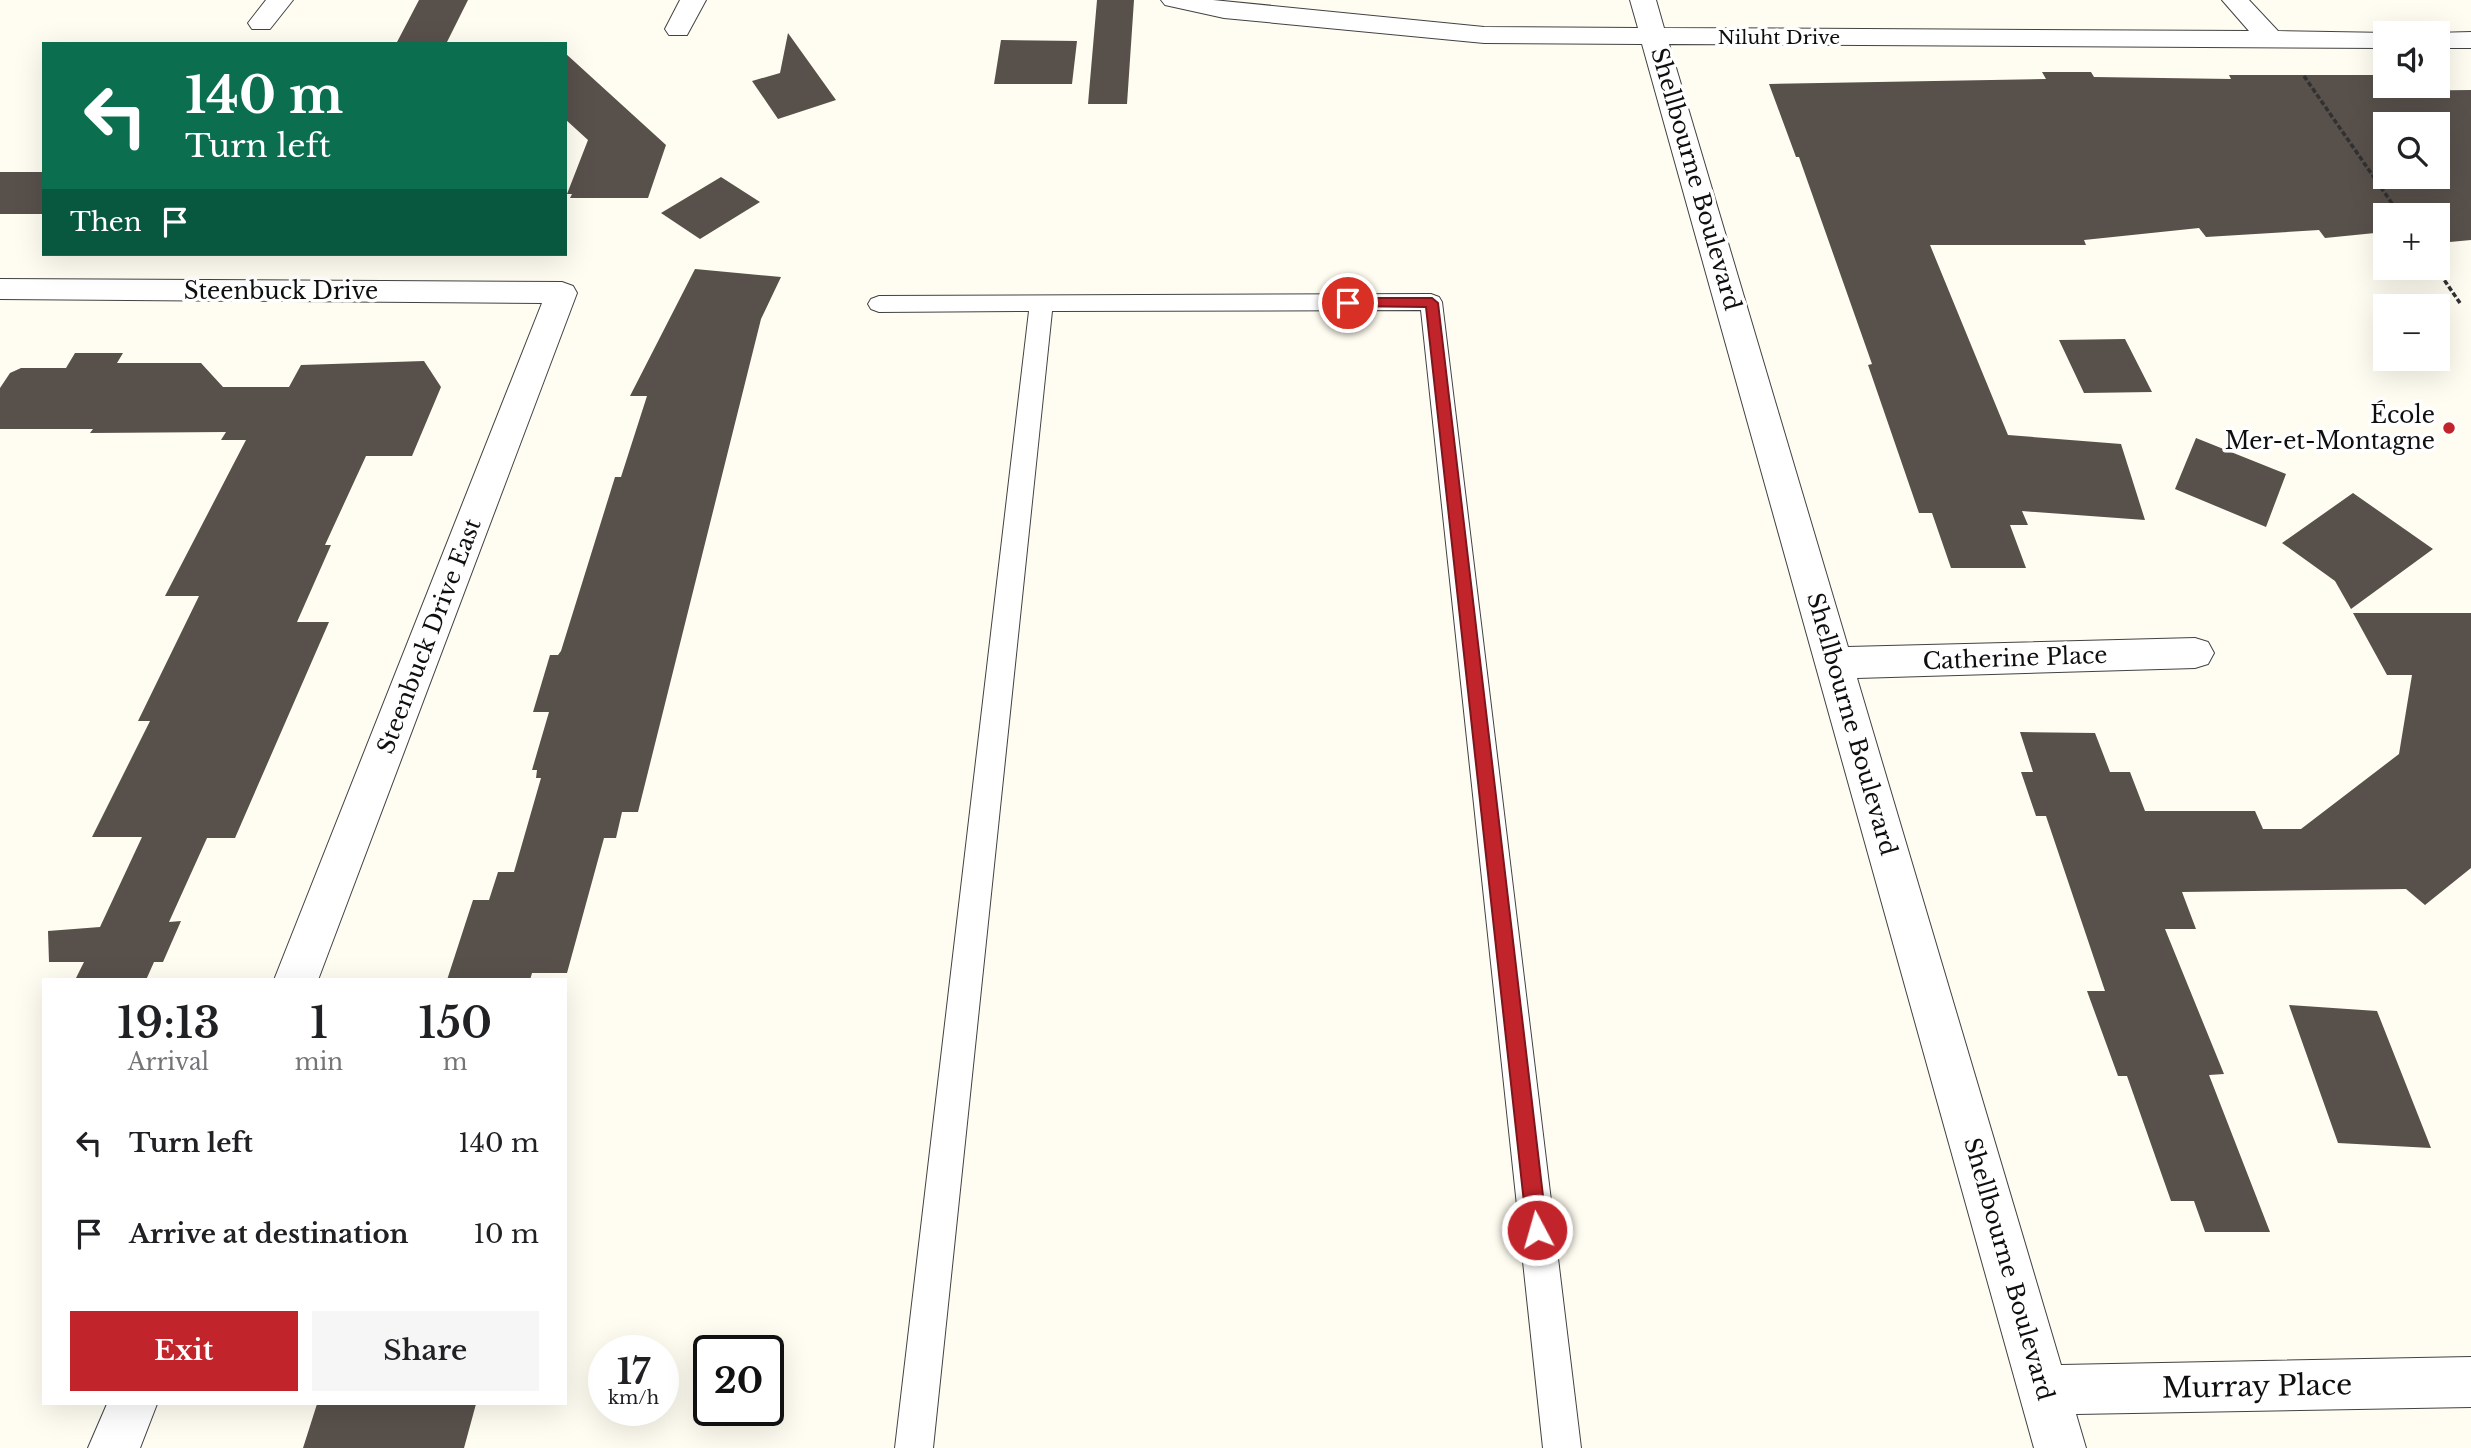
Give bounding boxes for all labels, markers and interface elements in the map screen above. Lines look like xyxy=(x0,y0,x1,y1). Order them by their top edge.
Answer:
map controls xyxy=(2373,21,2450,371)
button: sound xyxy=(2373,21,2450,98)
street label: Niluht Drive xyxy=(1718,26,1840,49)
street label: Shellbourne Boulevard xyxy=(1645,44,1747,314)
text: 140 m xyxy=(185,65,343,126)
icon: left xyxy=(70,70,161,161)
button: search xyxy=(2373,112,2450,189)
text: Turn left xyxy=(185,126,331,166)
icon: arrive xyxy=(156,203,194,241)
button: + xyxy=(2373,203,2450,280)
text: Then xyxy=(70,206,142,238)
pin xyxy=(1318,273,1378,333)
street label: Steenbuck Drive xyxy=(184,277,378,305)
icon: arrive xyxy=(1329,284,1367,322)
button: − xyxy=(2373,294,2450,371)
place label: École Mer-et-Montagne xyxy=(2225,400,2435,455)
marker: École Mer-et-Montagne xyxy=(2441,420,2457,436)
street label: Steenbuck Drive East xyxy=(371,514,487,758)
street label: Shellbourne Boulevard xyxy=(1801,589,1903,859)
street label: Catherine Place xyxy=(1922,641,2108,675)
text: 19:13 xyxy=(117,997,220,1049)
text: 1 xyxy=(310,997,328,1049)
text: 150 xyxy=(418,997,492,1049)
text: Arrival xyxy=(128,1048,209,1076)
text: min xyxy=(295,1048,343,1076)
text: m xyxy=(443,1048,467,1076)
icon: left xyxy=(70,1124,108,1162)
text: Turn left xyxy=(129,1127,253,1159)
text: 140 m xyxy=(458,1127,539,1159)
street label: Shellbourne Boulevard xyxy=(1958,1134,2060,1404)
position arrow xyxy=(1500,1193,1574,1267)
icon: arrive xyxy=(70,1215,108,1253)
text: Arrive at destination xyxy=(129,1218,409,1250)
text: 10 m xyxy=(473,1218,539,1250)
button: Exit xyxy=(70,1311,298,1391)
button: Share xyxy=(312,1311,539,1391)
speed limit sign: 20 xyxy=(693,1335,784,1426)
text: 17 xyxy=(617,1350,650,1393)
street label: Murray Place xyxy=(2162,1367,2352,1406)
text: km/h xyxy=(608,1387,659,1409)

